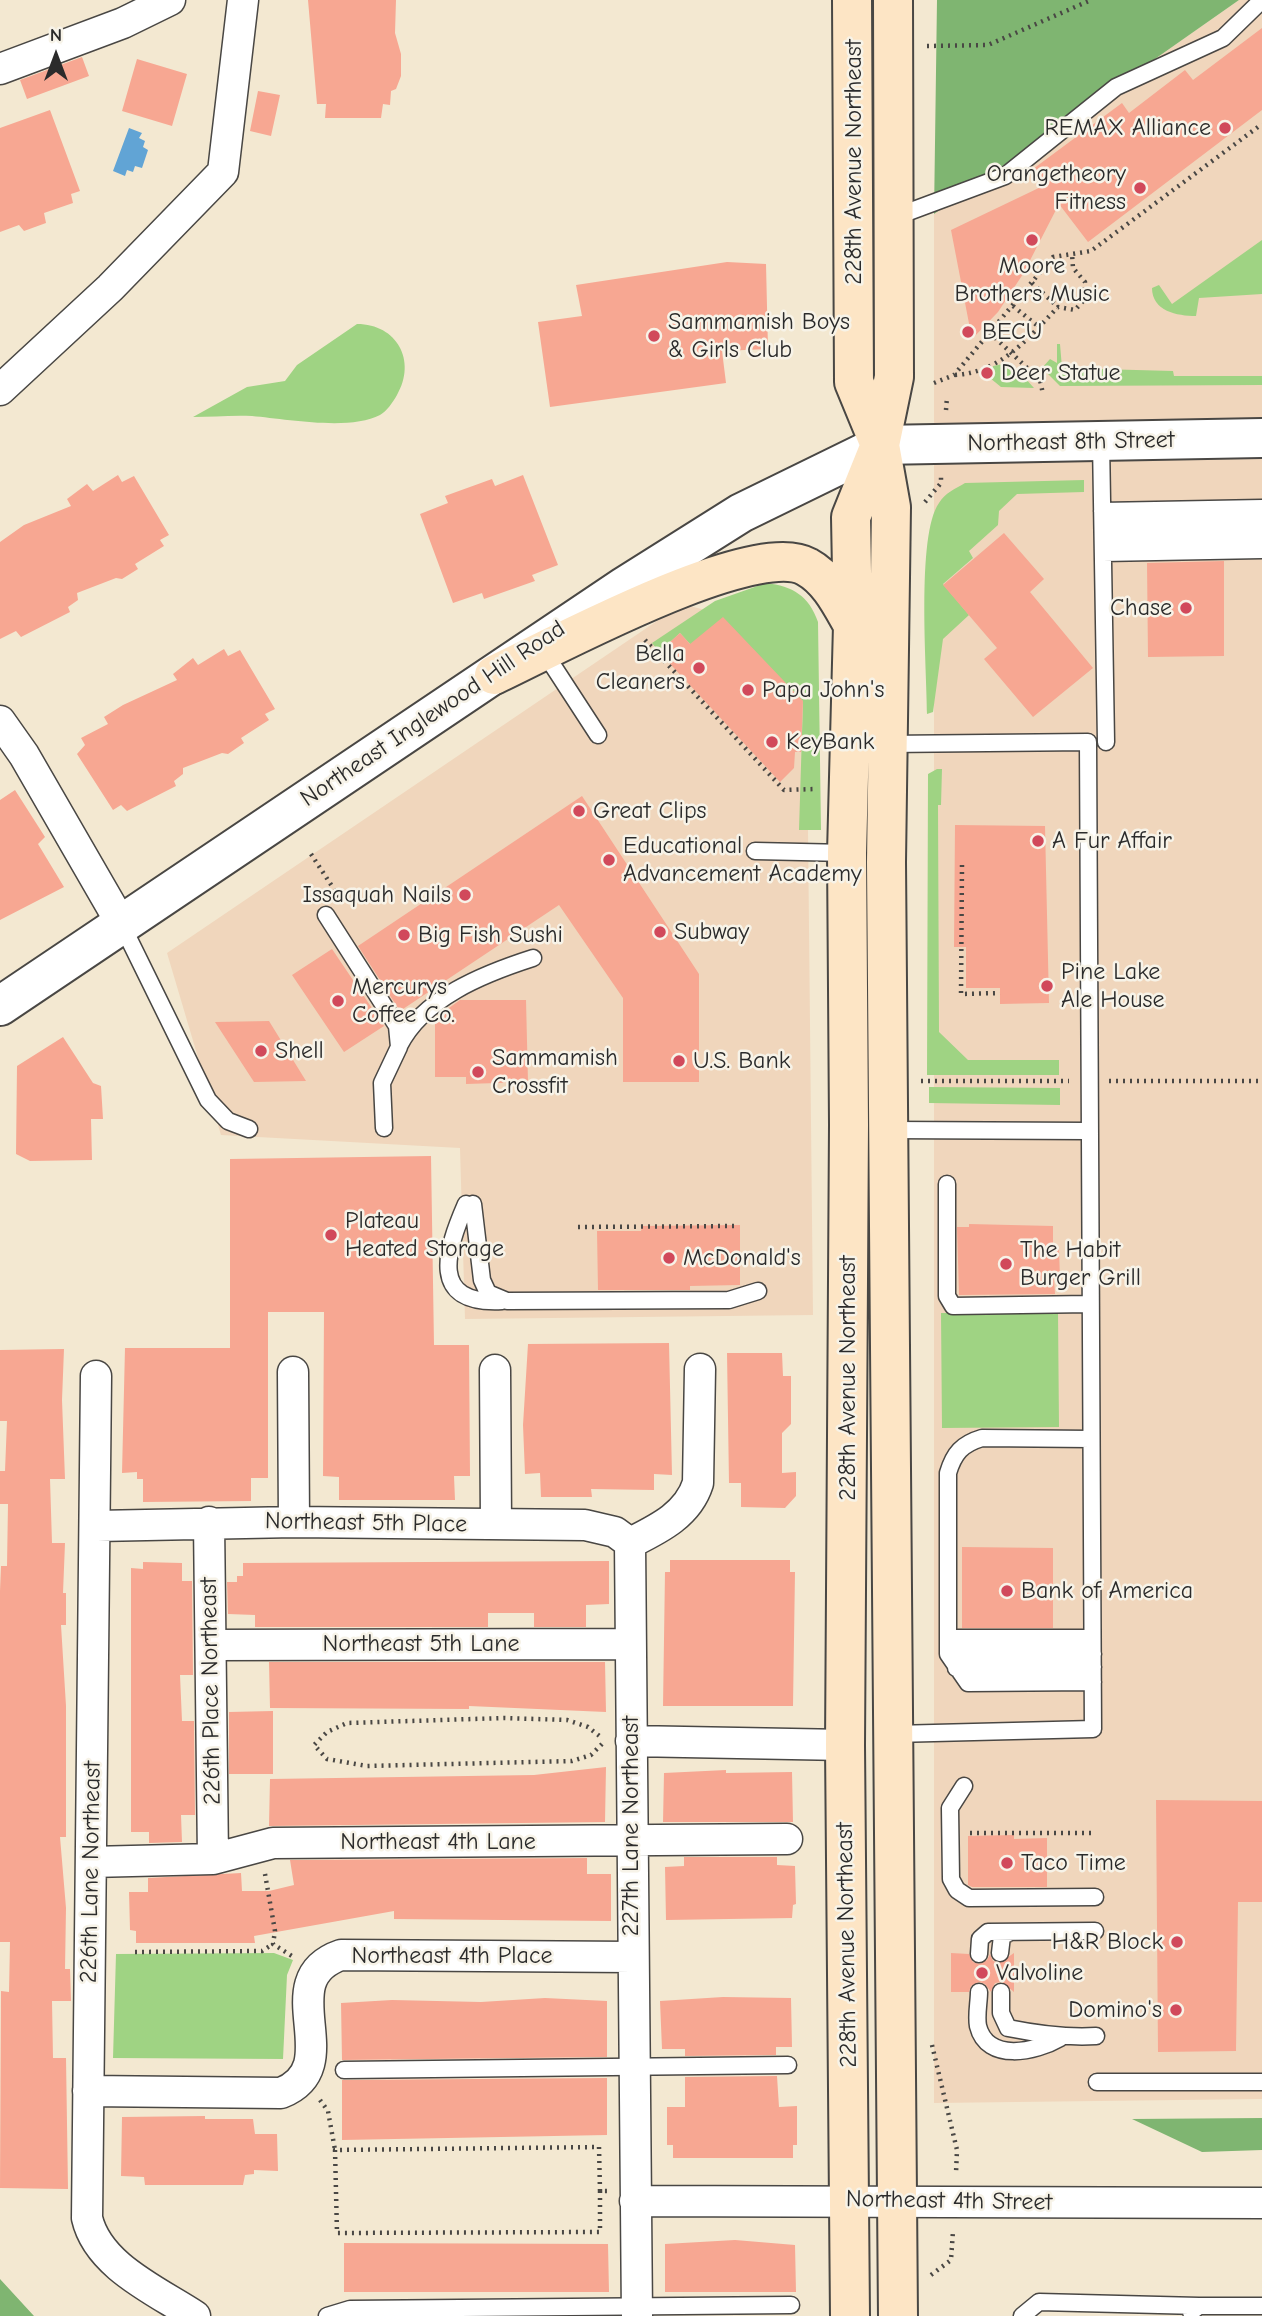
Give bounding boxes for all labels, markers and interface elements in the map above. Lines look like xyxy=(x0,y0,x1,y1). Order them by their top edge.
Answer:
north arrow xyxy=(21,21,91,91)
text: N xyxy=(50,24,62,46)
street label: 228th Avenue Northeast xyxy=(840,39,868,285)
place label: REMAX Alliance xyxy=(1045,114,1211,142)
marker: REMAX Alliance xyxy=(1217,120,1233,136)
place label: Orangetheory Fitness xyxy=(986,160,1126,216)
marker: Orangetheory Fitness xyxy=(1132,180,1148,196)
marker: Moore Brothers Music xyxy=(1024,232,1040,248)
place label: Moore Brothers Music xyxy=(954,252,1110,308)
place label: Sammamish Boys & Girls Club xyxy=(668,308,850,364)
place label: BECU xyxy=(982,318,1042,346)
marker: BECU xyxy=(960,324,976,340)
marker: Sammamish Boys & Girls Club xyxy=(646,328,662,344)
place label: Deer Statue xyxy=(1001,359,1121,387)
marker: Deer Statue xyxy=(979,365,995,381)
street label: Northeast 8th Street xyxy=(967,426,1175,458)
place label: Chase xyxy=(1110,594,1172,622)
marker: Chase xyxy=(1178,600,1194,616)
street label: Northeast Inglewood Hill Road xyxy=(295,615,571,813)
place label: Bella Cleaners xyxy=(596,640,685,696)
marker: Bella Cleaners xyxy=(691,660,707,676)
place label: Papa John's xyxy=(762,676,884,704)
marker: Papa John's xyxy=(740,682,756,698)
place label: KeyBank xyxy=(786,728,874,756)
marker: KeyBank xyxy=(764,734,780,750)
place label: Great Clips xyxy=(593,797,707,825)
marker: Great Clips xyxy=(571,803,587,819)
place label: A Fur Affair xyxy=(1052,827,1172,855)
place label: Educational Advancement Academy xyxy=(623,832,862,888)
marker: A Fur Affair xyxy=(1030,833,1046,849)
marker: Educational Advancement Academy xyxy=(601,852,617,868)
place label: Issaquah Nails xyxy=(303,881,451,909)
marker: Issaquah Nails xyxy=(457,887,473,903)
place label: Subway xyxy=(674,918,749,946)
place label: Big Fish Sushi xyxy=(418,921,563,949)
marker: Subway xyxy=(652,924,668,940)
marker: Big Fish Sushi xyxy=(396,927,412,943)
place label: Pine Lake Ale House xyxy=(1061,958,1164,1014)
place label: Mercurys Coffee Co. xyxy=(352,973,455,1029)
marker: Pine Lake Ale House xyxy=(1039,978,1055,994)
marker: Mercurys Coffee Co. xyxy=(330,993,346,1009)
place label: Shell xyxy=(275,1037,324,1065)
marker: Shell xyxy=(253,1043,269,1059)
place label: Sammamish Crossfit xyxy=(492,1044,618,1100)
place label: U.S. Bank xyxy=(693,1047,790,1075)
marker: U.S. Bank xyxy=(671,1053,687,1069)
marker: Sammamish Crossfit xyxy=(470,1064,486,1080)
place label: Plateau Heated Storage xyxy=(345,1207,504,1263)
marker: Plateau Heated Storage xyxy=(323,1227,339,1243)
place label: The Habit Burger Grill xyxy=(1020,1236,1141,1292)
place label: McDonald's xyxy=(683,1244,801,1272)
marker: McDonald's xyxy=(661,1250,677,1266)
street label: 228th Avenue Northeast xyxy=(834,1255,862,1501)
marker: The Habit Burger Grill xyxy=(998,1256,1014,1272)
street label: Northeast 5th Place xyxy=(265,1507,467,1539)
street label: 226th Place Northeast xyxy=(195,1577,227,1805)
place label: Bank of America xyxy=(1021,1577,1193,1605)
marker: Bank of America xyxy=(999,1583,1015,1599)
street label: Northeast 5th Lane xyxy=(322,1630,520,1658)
street label: 227th Lane Northeast xyxy=(617,1716,645,1936)
street label: 226th Lane Northeast xyxy=(75,1761,107,1983)
street label: 228th Avenue Northeast xyxy=(830,1822,864,2068)
street label: Northeast 4th Lane xyxy=(340,1828,536,1856)
place label: Taco Time xyxy=(1021,1849,1126,1877)
marker: Taco Time xyxy=(999,1855,1015,1871)
place label: H&R Block xyxy=(1052,1928,1163,1956)
marker: H&R Block xyxy=(1169,1934,1185,1950)
street label: Northeast 4th Place xyxy=(351,1942,553,1970)
place label: Valvoline xyxy=(996,1959,1083,1987)
marker: Valvoline xyxy=(974,1965,990,1981)
place label: Domino's xyxy=(1068,1996,1162,2024)
marker: Domino's xyxy=(1168,2002,1184,2018)
street label: Northeast 4th Street xyxy=(846,2185,1052,2217)

